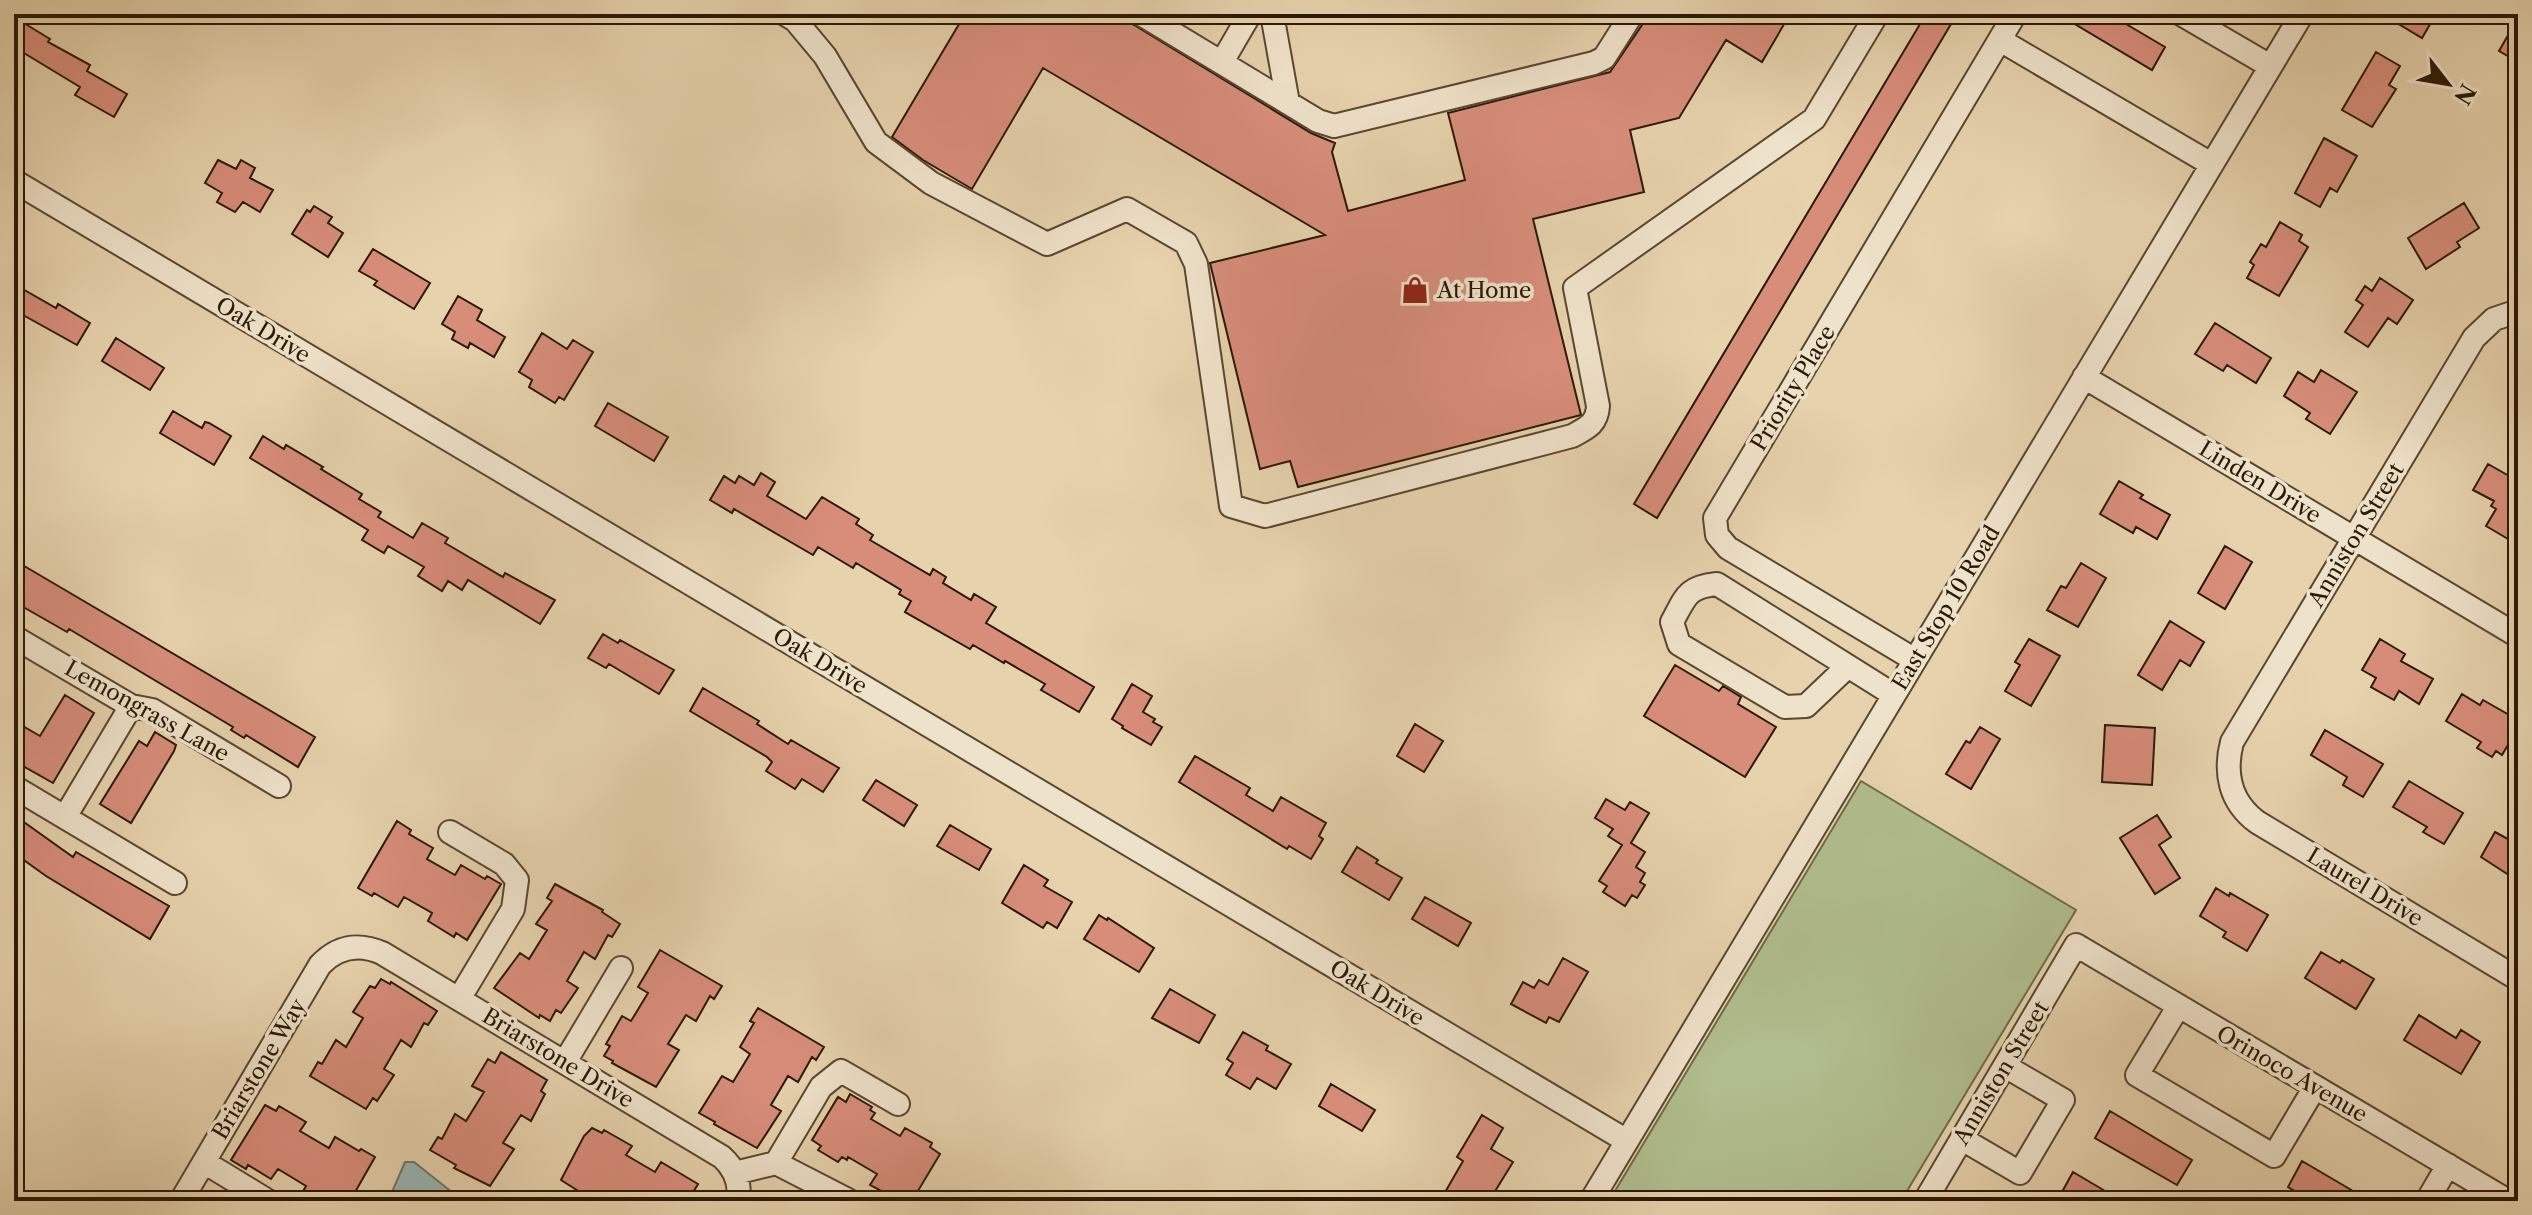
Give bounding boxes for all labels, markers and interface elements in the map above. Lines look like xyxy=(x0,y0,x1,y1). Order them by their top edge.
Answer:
north arrow xyxy=(2408,44,2488,124)
text: N xyxy=(2448,79,2481,109)
shop icon: At Home xyxy=(1400,275,1430,305)
place label: At Home xyxy=(1436,277,1531,304)
street label: Oak Drive xyxy=(211,291,315,369)
street label: Priority Place xyxy=(1745,320,1841,456)
street label: Linden Drive xyxy=(2194,435,2326,529)
street label: Anniston Street xyxy=(2302,458,2410,613)
street label: East Stop 10 Road xyxy=(1886,521,2006,695)
street label: Oak Drive xyxy=(768,622,872,700)
street label: Lemongrass Lane xyxy=(60,655,234,767)
street label: Laurel Drive xyxy=(2302,842,2428,932)
street label: Oak Drive xyxy=(1325,954,1429,1032)
street label: Briarstone Way xyxy=(206,993,312,1144)
street label: Anniston Street xyxy=(1947,996,2055,1151)
street label: Briarstone Drive xyxy=(477,1002,639,1114)
street label: Orinoco Avenue xyxy=(2212,1020,2372,1128)

